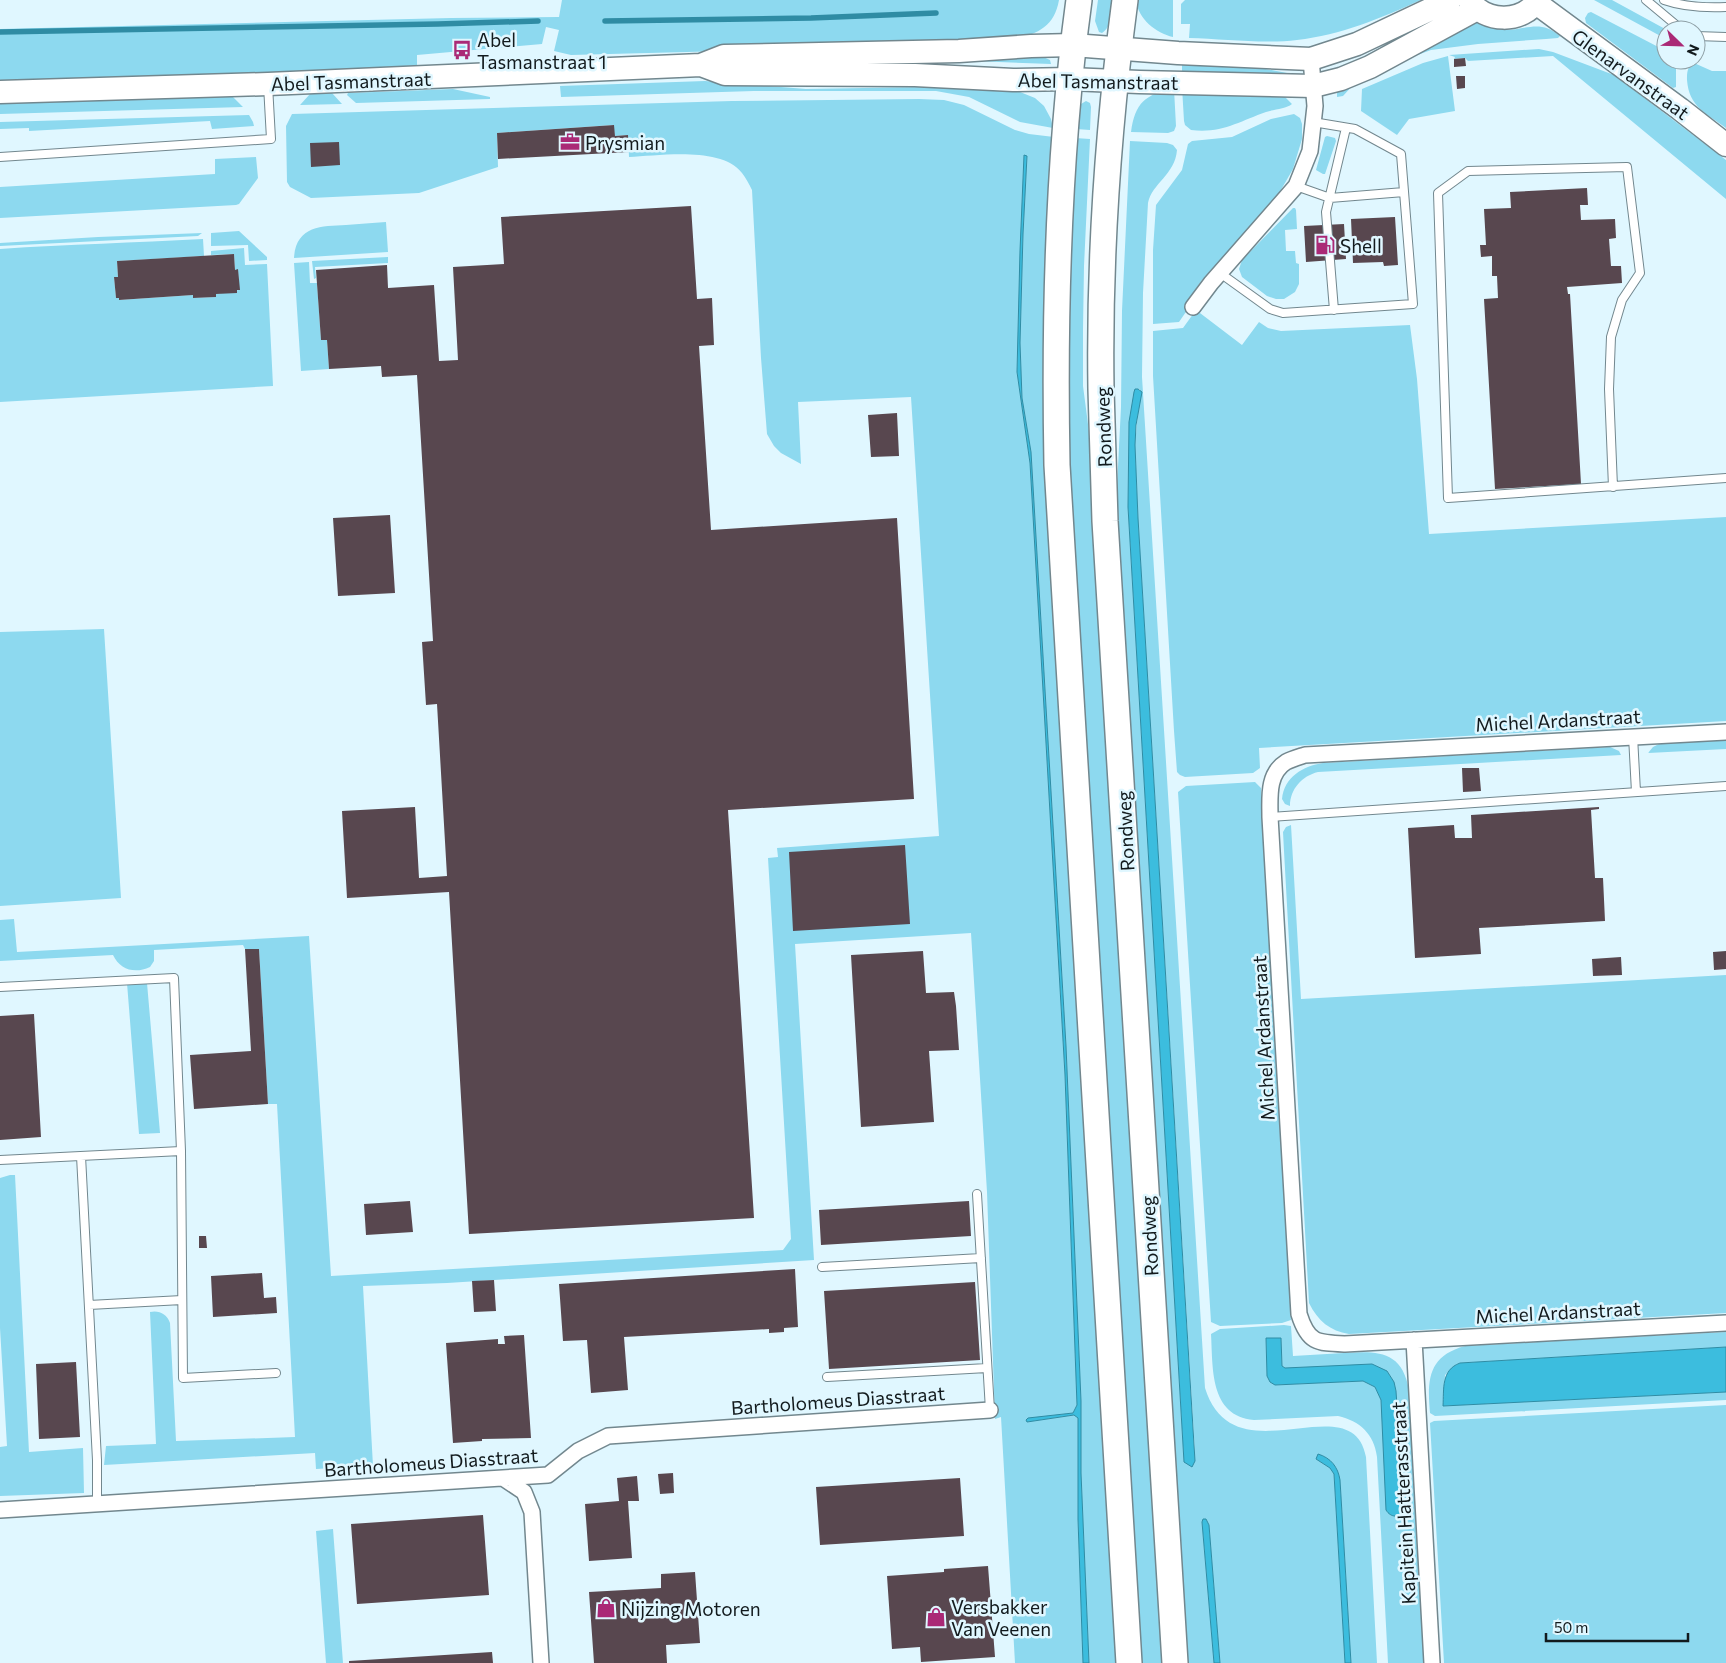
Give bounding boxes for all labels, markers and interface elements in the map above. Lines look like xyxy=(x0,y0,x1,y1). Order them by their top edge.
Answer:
north arrow xyxy=(1656,20,1706,70)
street label: Glenarvanstraat xyxy=(1568,24,1694,124)
place label: Abel Tasmanstraat 1 xyxy=(477,28,607,73)
bus stop icon: Abel Tasmanstraat 1 xyxy=(451,39,473,61)
text: N xyxy=(1684,42,1703,58)
street label: Abel Tasmanstraat xyxy=(270,67,432,95)
street label: Abel Tasmanstraat xyxy=(1017,68,1179,94)
office icon: Prysmian xyxy=(559,131,581,153)
place label: Prysmian xyxy=(585,131,665,154)
fuel station icon: Shell xyxy=(1314,234,1336,256)
place label: Shell xyxy=(1340,234,1382,257)
street label: Rondweg xyxy=(1090,386,1116,468)
street label: Michel Ardanstraat xyxy=(1475,704,1641,736)
street label: Rondweg xyxy=(1111,790,1139,872)
street label: Michel Ardanstraat xyxy=(1247,955,1279,1121)
street label: Rondweg xyxy=(1135,1195,1163,1277)
street label: Michel Ardanstraat xyxy=(1475,1296,1641,1328)
street label: Bartholomeus Diasstraat xyxy=(730,1381,946,1419)
street label: Kapitein Hatterasstraat xyxy=(1386,1401,1420,1605)
street label: Bartholomeus Diasstraat xyxy=(323,1443,539,1481)
place label: Versbakker Van Veenen xyxy=(951,1595,1051,1640)
shop icon: Nijzing Motoren xyxy=(595,1597,617,1619)
place label: Nijzing Motoren xyxy=(621,1597,761,1620)
shop icon: Versbakker Van Veenen xyxy=(925,1606,947,1628)
scale bar xyxy=(1546,1610,1688,1642)
text: 50 m xyxy=(1554,1618,1588,1636)

